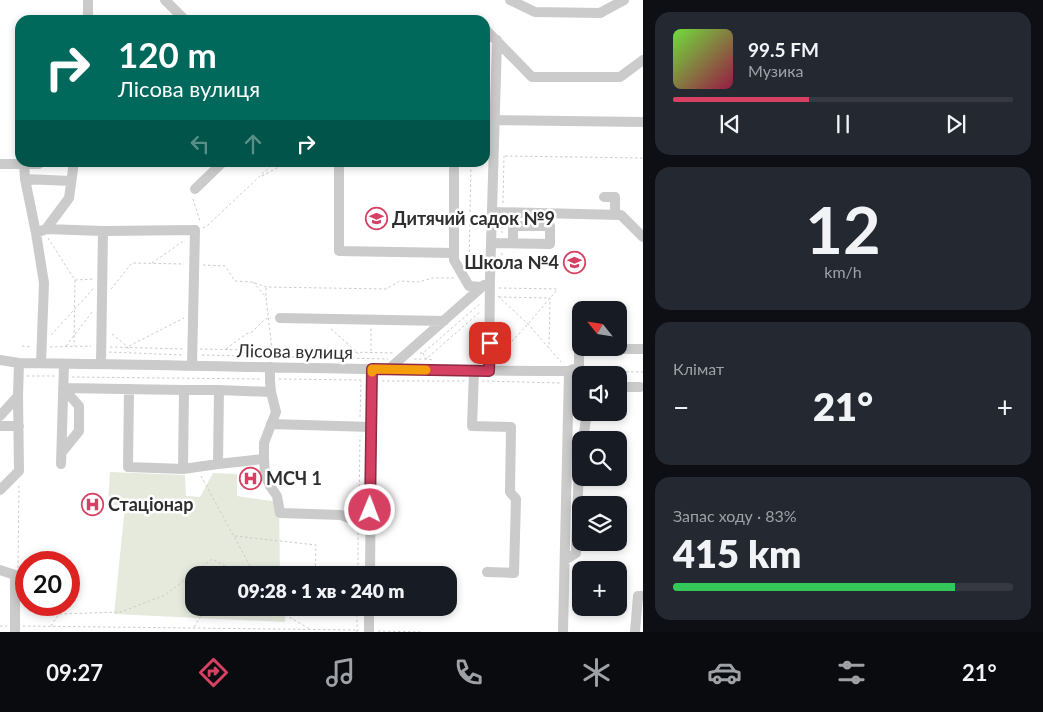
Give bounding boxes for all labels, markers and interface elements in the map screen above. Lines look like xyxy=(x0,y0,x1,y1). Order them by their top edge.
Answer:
text: 120 m xyxy=(118,33,217,75)
icon: right xyxy=(35,35,100,100)
text: 99.5 FM xyxy=(748,38,819,61)
text: Музика xyxy=(748,61,804,80)
text: Лісова вулиця xyxy=(118,75,260,102)
icon: previous xyxy=(716,110,744,138)
icon: pause xyxy=(829,110,857,138)
icon: next xyxy=(942,110,970,138)
icon: left xyxy=(186,130,214,158)
icon: ahead xyxy=(239,130,267,158)
icon: right xyxy=(292,130,320,158)
text: 12 xyxy=(805,190,881,268)
school or university icon: Дитячий садок №9 xyxy=(364,207,388,231)
place label: Дитячий садок №9 xyxy=(392,207,555,229)
place label: Школа №4 xyxy=(464,251,559,273)
school or university icon: Школа №4 xyxy=(563,251,587,275)
text: km/h xyxy=(824,262,862,281)
north arrow xyxy=(572,301,628,356)
map controls xyxy=(572,301,627,616)
pin xyxy=(469,322,511,364)
icon: arrive xyxy=(476,329,504,357)
street label: Лісова вулиця xyxy=(236,339,353,363)
text: Клімат xyxy=(673,359,724,378)
button: sound xyxy=(572,366,627,421)
text: 21° xyxy=(813,383,873,429)
text: − xyxy=(673,390,689,424)
text: + xyxy=(997,390,1013,424)
button: search xyxy=(572,431,627,486)
hospital icon: МСЧ 1 xyxy=(238,467,262,491)
place label: МСЧ 1 xyxy=(266,467,322,489)
position arrow xyxy=(343,483,395,535)
hospital icon: Стаціонар xyxy=(80,493,104,517)
place label: Стаціонар xyxy=(108,493,193,515)
button: layers xyxy=(572,496,627,551)
text: Запас ходу · 83% xyxy=(673,506,797,525)
text: 415 km xyxy=(673,530,801,576)
speed limit sign: 20 xyxy=(15,551,80,616)
button: + xyxy=(572,561,627,616)
text: 09:28 · 1 хв · 240 m xyxy=(238,579,404,602)
icon: directions xyxy=(196,655,231,690)
icon: music xyxy=(323,655,358,690)
icon: phone xyxy=(451,655,486,690)
icon: climate xyxy=(579,655,614,690)
icon: car xyxy=(707,655,742,690)
icon: filters xyxy=(834,655,869,690)
text: 09:27 xyxy=(46,659,103,686)
text: 21° xyxy=(962,659,997,686)

